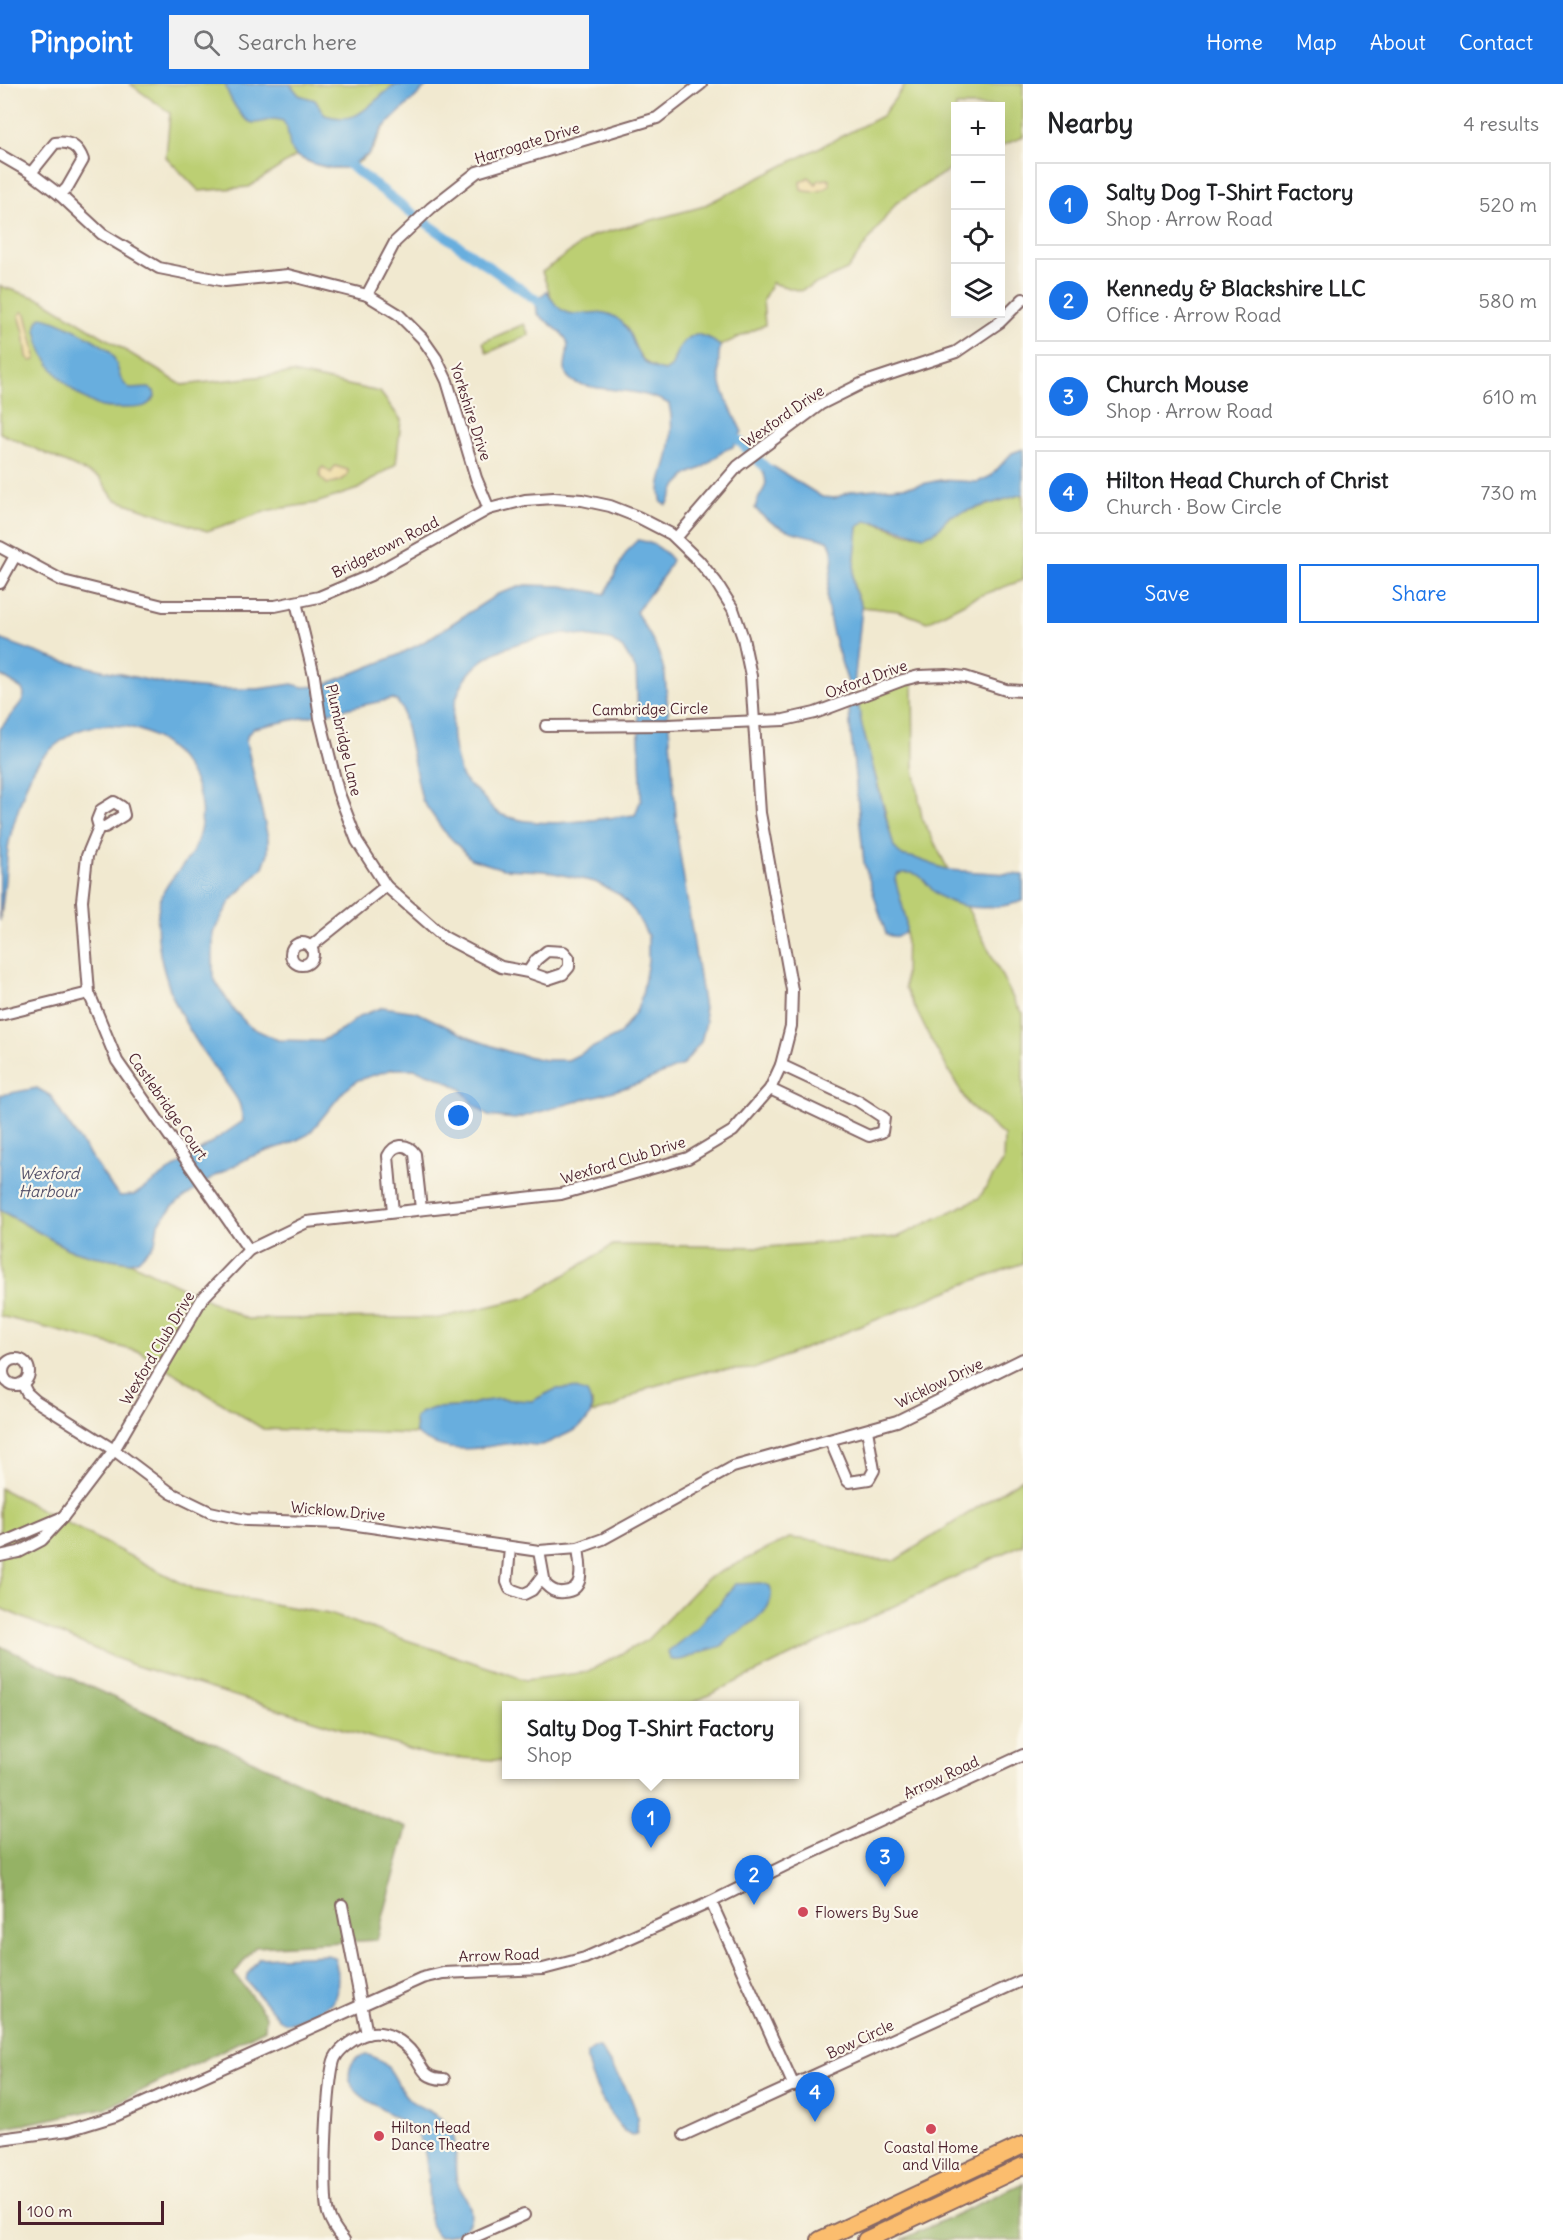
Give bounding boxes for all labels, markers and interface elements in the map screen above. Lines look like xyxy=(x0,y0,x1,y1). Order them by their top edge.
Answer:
search box xyxy=(169,15,589,69)
text: Pinpoint xyxy=(30,24,133,60)
icon: search xyxy=(190,26,223,59)
text: Search here xyxy=(238,28,357,56)
text: Home xyxy=(1206,29,1263,56)
text: Map xyxy=(1296,29,1337,56)
text: About xyxy=(1370,29,1426,56)
text: Contact xyxy=(1459,29,1533,56)
map controls xyxy=(951,102,1005,318)
button: + xyxy=(951,102,1005,156)
text: Nearby xyxy=(1047,107,1133,140)
text: 4 results xyxy=(1463,111,1539,136)
street label: Harrogate Drive xyxy=(472,118,582,168)
button: − xyxy=(951,156,1005,210)
text: Salty Dog T-Shirt Factory xyxy=(1106,178,1353,206)
text: 1 xyxy=(1065,192,1072,217)
text: 520 m xyxy=(1479,192,1537,217)
text: Shop · Arrow Road xyxy=(1106,206,1273,231)
button: locate xyxy=(951,210,1005,264)
button: layers xyxy=(951,264,1005,318)
text: Kennedy & Blackshire LLC xyxy=(1106,274,1366,302)
text: 2 xyxy=(1063,288,1074,313)
text: 580 m xyxy=(1479,288,1537,313)
text: Office · Arrow Road xyxy=(1106,302,1281,327)
street label: Yorkshire Drive xyxy=(446,361,496,463)
text: Church Mouse xyxy=(1106,370,1249,398)
street label: Wexford Drive xyxy=(738,381,828,451)
text: 3 xyxy=(1063,384,1074,409)
text: 610 m xyxy=(1482,384,1537,409)
text: Shop · Arrow Road xyxy=(1106,398,1273,423)
text: Hilton Head Church of Christ xyxy=(1106,466,1389,494)
text: 4 xyxy=(1063,480,1074,505)
text: 730 m xyxy=(1480,480,1537,505)
text: Church · Bow Circle xyxy=(1106,494,1282,519)
street label: Bridgetown Road xyxy=(328,512,442,582)
button: Save xyxy=(1047,564,1287,623)
button: Share xyxy=(1299,564,1539,623)
street label: Oxford Drive xyxy=(822,655,910,703)
street label: Plumbridge Lane xyxy=(322,682,366,798)
street label: Cambridge Circle xyxy=(592,698,708,720)
street label: Castlebridge Court xyxy=(124,1049,212,1163)
your location xyxy=(444,1101,473,1130)
street label: Wexford Club Drive xyxy=(558,1132,688,1188)
water label: Wexford Harbour xyxy=(19,1163,82,1201)
street label: Wexford Club Drive xyxy=(116,1288,198,1408)
street label: Wicklow Drive xyxy=(892,1354,986,1412)
street label: Wicklow Drive xyxy=(290,1497,386,1525)
popup xyxy=(502,1701,799,1779)
text: Salty Dog T-Shirt Factory xyxy=(527,1714,774,1742)
text: Shop xyxy=(527,1742,572,1767)
street label: Arrow Road xyxy=(900,1751,982,1803)
pin: 1 xyxy=(632,1798,670,1848)
pin: 3 xyxy=(866,1838,904,1887)
pin: 2 xyxy=(734,1856,774,1905)
place label: Flowers By Sue xyxy=(815,1903,919,1922)
marker: Flowers By Sue xyxy=(796,1905,810,1919)
street label: Arrow Road xyxy=(458,1944,540,1966)
street label: Bow Circle xyxy=(823,2015,897,2063)
pin: 4 xyxy=(796,2072,834,2122)
place label: Hilton Head Dance Theatre xyxy=(391,2118,490,2154)
marker: Coastal Home and Villa xyxy=(924,2122,938,2136)
marker: Hilton Head Dance Theatre xyxy=(372,2129,386,2143)
place label: Coastal Home and Villa xyxy=(884,2138,978,2174)
scale bar xyxy=(18,2198,164,2226)
text: 100 m xyxy=(27,2201,72,2221)

